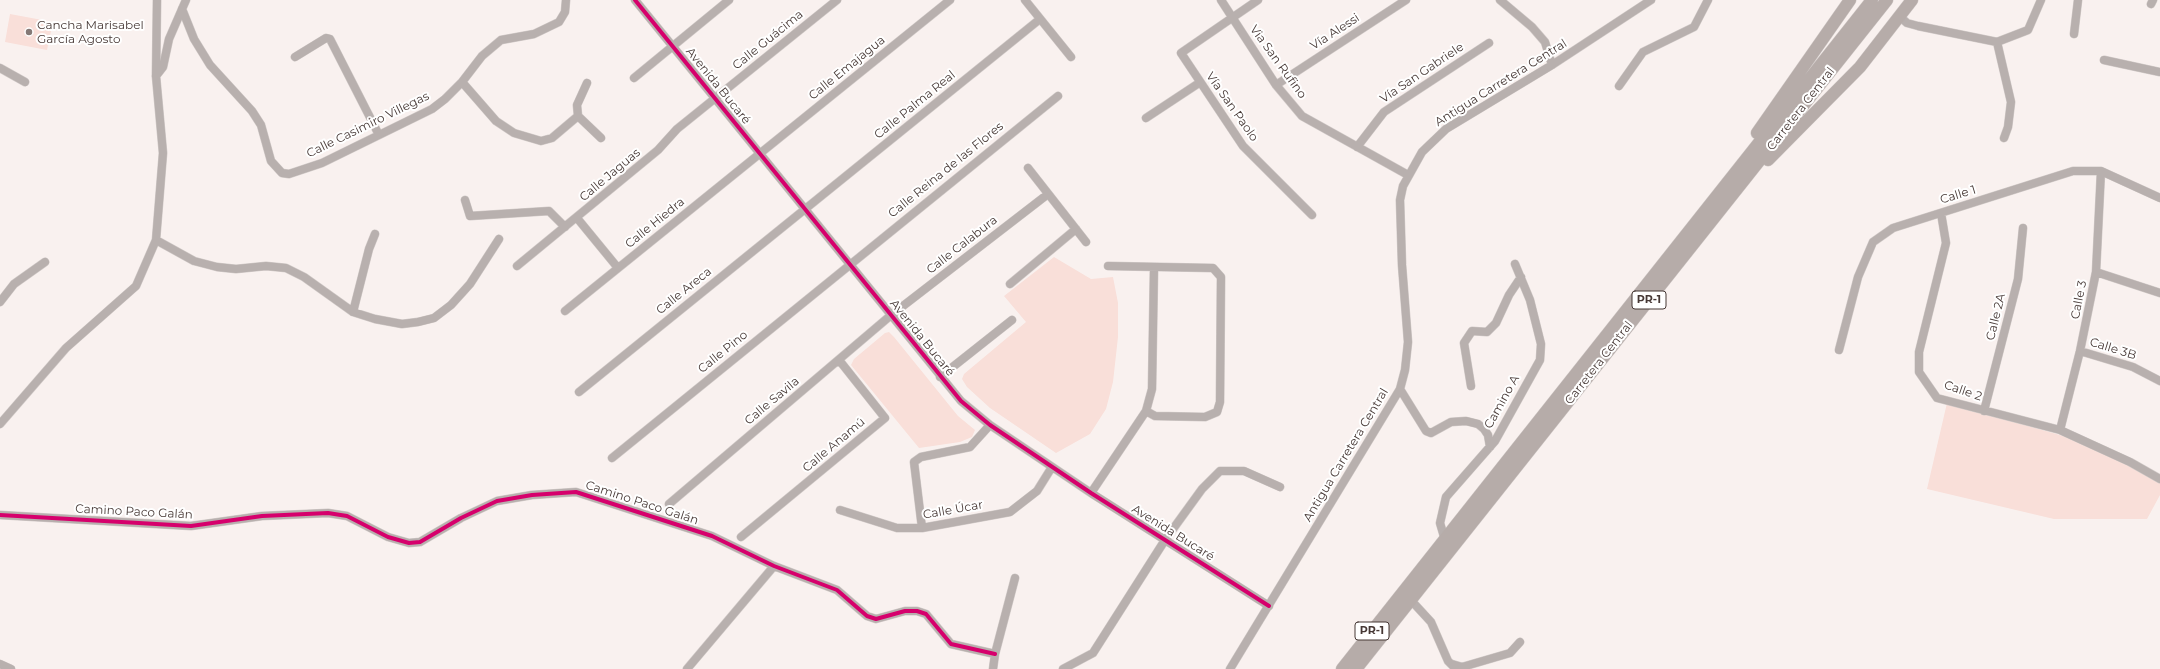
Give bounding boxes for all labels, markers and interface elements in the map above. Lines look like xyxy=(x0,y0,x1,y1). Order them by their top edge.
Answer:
street label: Calle Guácima xyxy=(730,7,806,73)
street label: Vía Alessi xyxy=(1308,11,1362,53)
place label: Cancha Marisabel García Agosto xyxy=(37,18,144,46)
street label: Via San Rufino xyxy=(1247,23,1309,101)
marker: Cancha Marisabel García Agosto xyxy=(24,27,34,37)
street label: Calle Emajagua xyxy=(806,33,888,103)
street label: Antigua Carretera Central xyxy=(1432,36,1570,130)
street label: Vía San Gabriele xyxy=(1378,40,1466,106)
street label: Avenida Bucaré xyxy=(683,45,753,127)
street label: Carretera Central xyxy=(1764,65,1838,153)
street label: Calle Palma Real xyxy=(872,68,958,142)
street label: Vía San Paolo xyxy=(1203,70,1261,144)
street label: Calle Casimiro Villegas xyxy=(304,89,432,161)
street label: Calle Reina de las Flores xyxy=(886,119,1006,221)
street label: Calle Jaguas xyxy=(577,145,643,205)
street label: Calle 1 xyxy=(1938,183,1978,207)
street label: Calle Hiedra xyxy=(622,195,688,251)
street label: Calle Calabura xyxy=(924,213,1000,277)
street label: Calle Areca xyxy=(654,264,714,318)
street label: Calle 3 xyxy=(2068,279,2090,321)
road number: PR-1 xyxy=(1632,291,1666,309)
street label: Calle 2A xyxy=(1983,292,2009,342)
street label: Avenida Bucaré xyxy=(887,297,957,379)
street label: Carretera Central xyxy=(1562,319,1636,407)
street label: Calle Pino xyxy=(695,328,751,376)
street label: Calle 3B xyxy=(2088,335,2138,363)
street label: Camino A xyxy=(1481,373,1523,431)
street label: Calle Savila xyxy=(742,374,802,428)
street label: Calle 2 xyxy=(1942,378,1984,404)
street label: Antigua Carretera Central xyxy=(1300,386,1392,524)
street label: Calle Anamú xyxy=(800,415,868,475)
street label: Camino Paco Galán xyxy=(584,478,700,528)
street label: Calle Úcar xyxy=(922,498,984,522)
street label: Camino Paco Galán xyxy=(75,502,193,522)
street label: Avenida Bucaré xyxy=(1129,502,1217,564)
road number: PR-1 xyxy=(1355,622,1389,640)

